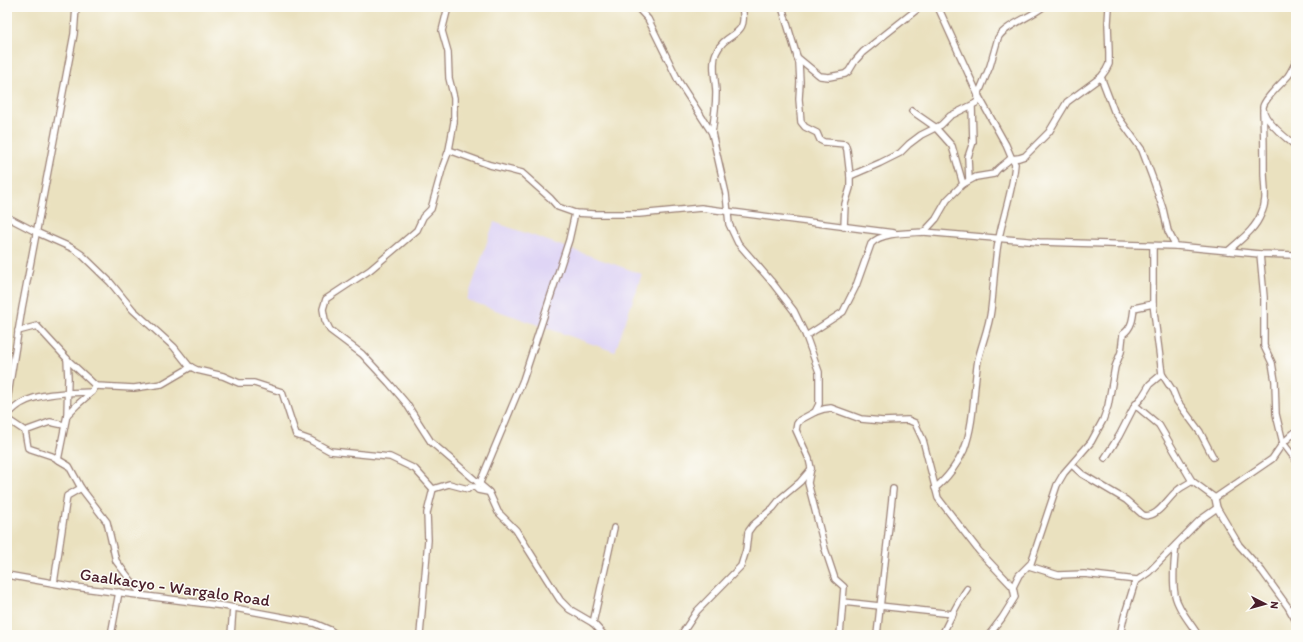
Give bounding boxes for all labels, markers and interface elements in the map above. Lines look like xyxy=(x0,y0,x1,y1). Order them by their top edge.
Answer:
street label: Gaalkacyo - Wargalo Road xyxy=(79,564,272,610)
north arrow xyxy=(1245,584,1285,624)
text: N xyxy=(1268,601,1281,609)

